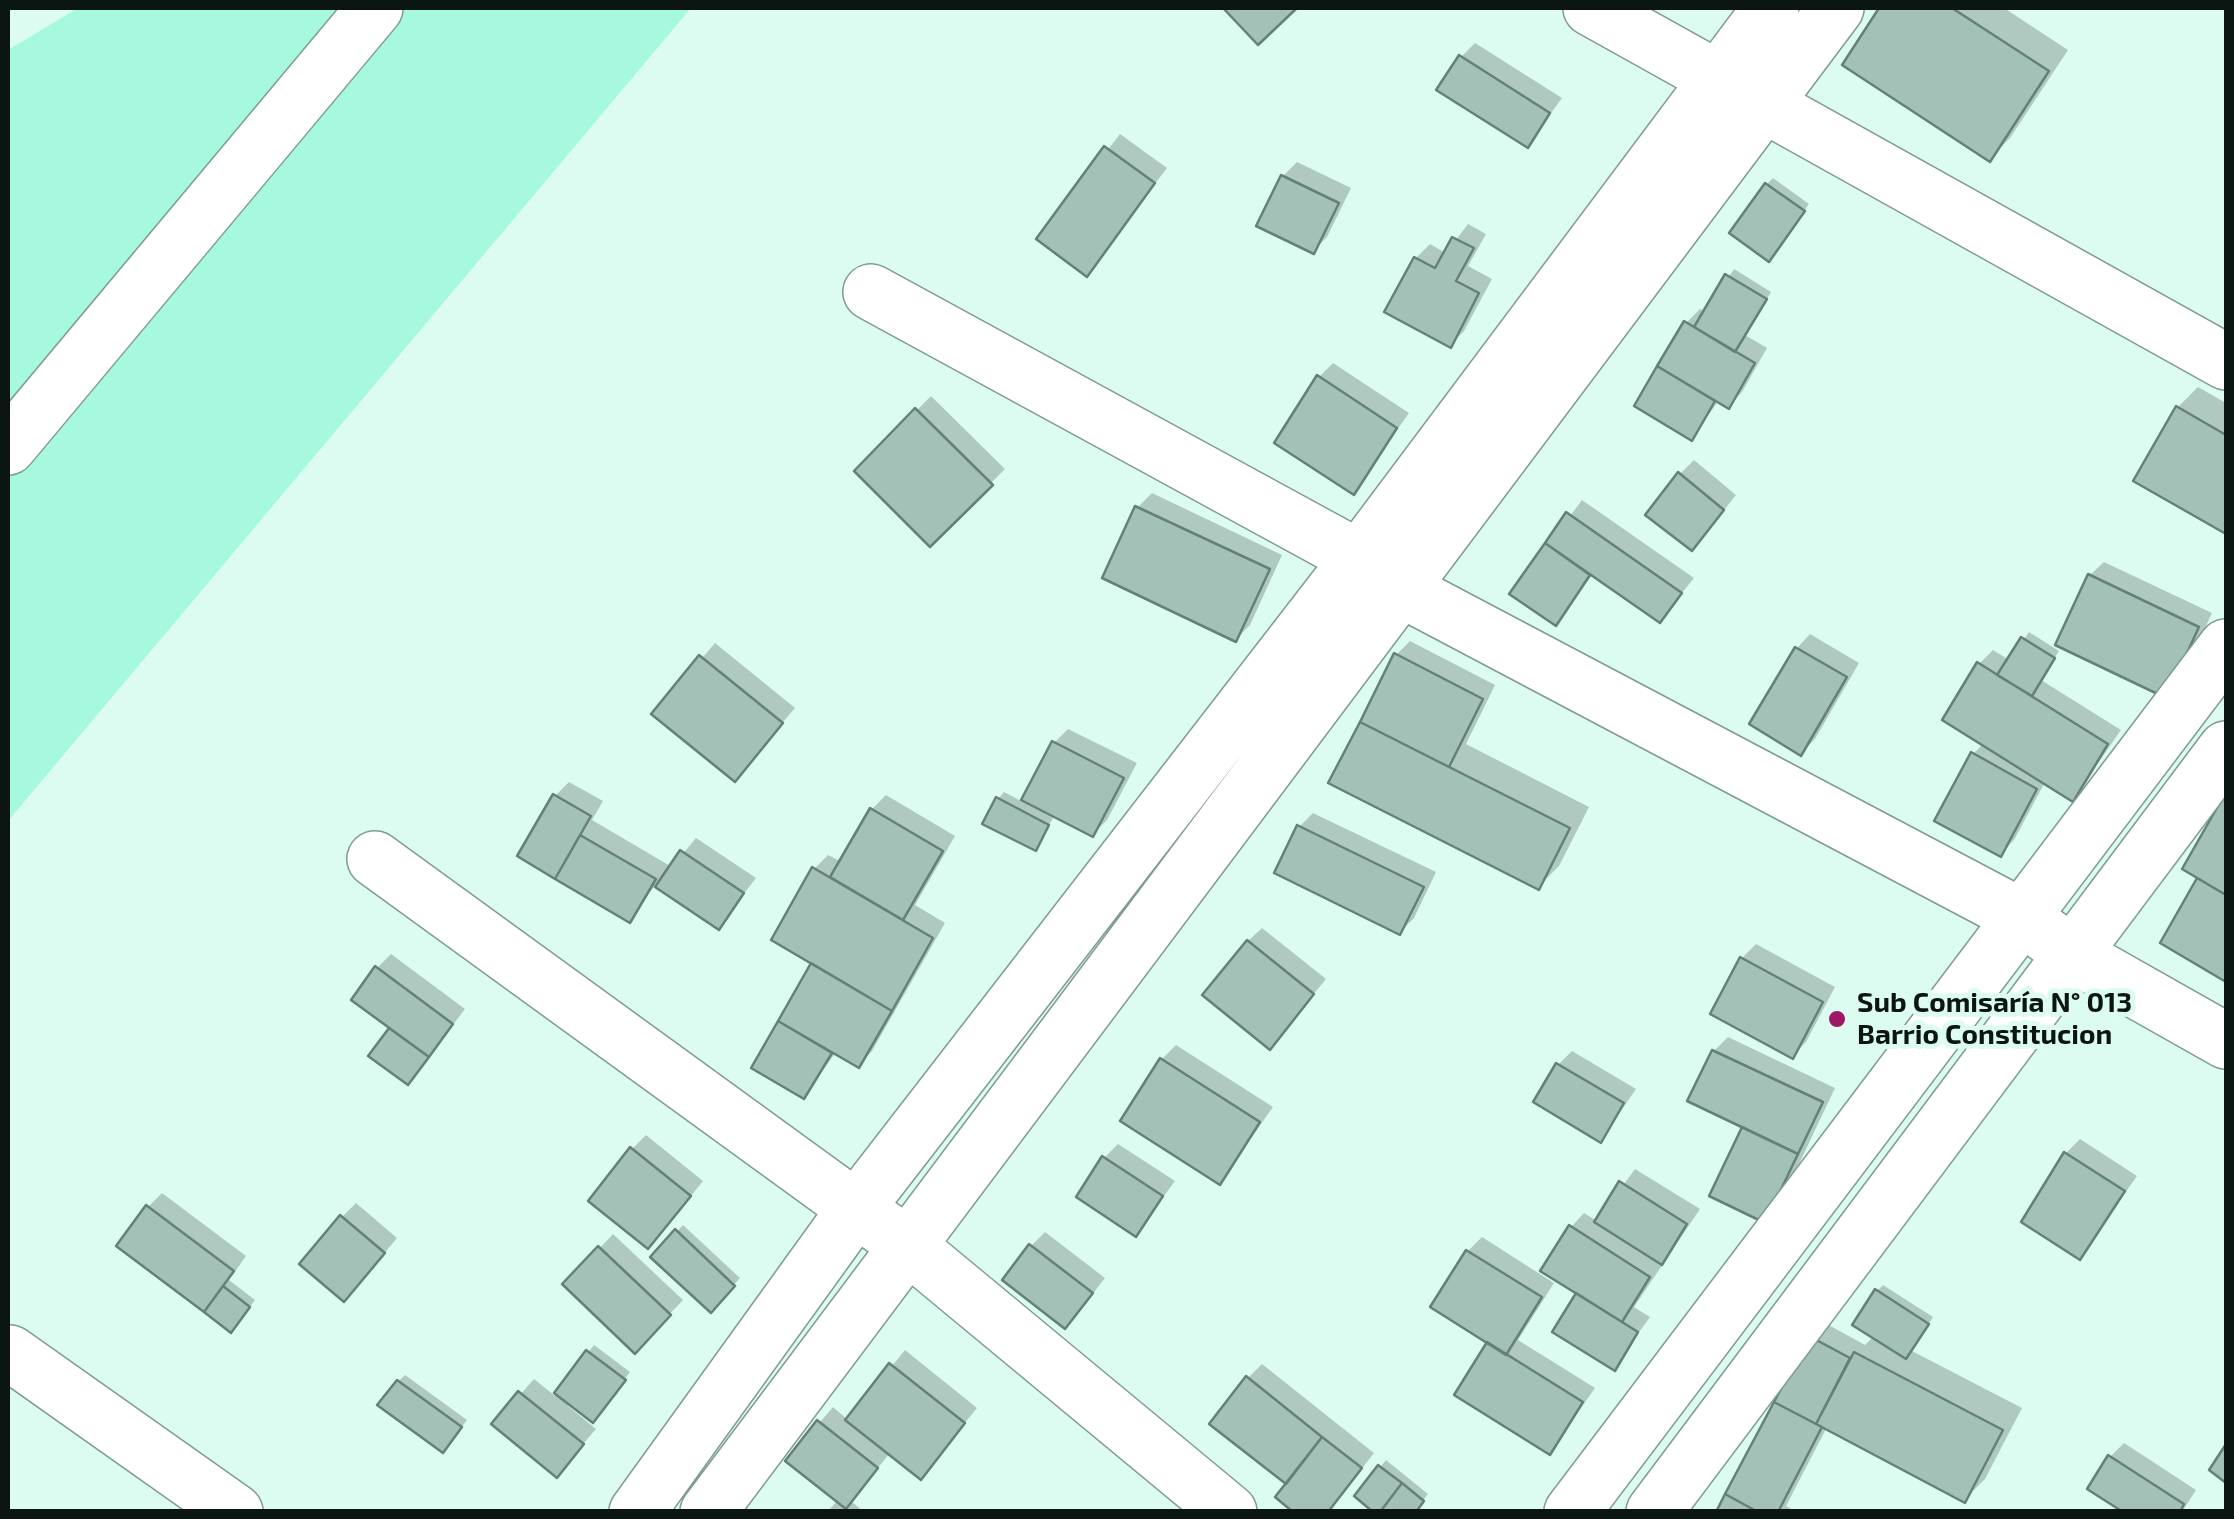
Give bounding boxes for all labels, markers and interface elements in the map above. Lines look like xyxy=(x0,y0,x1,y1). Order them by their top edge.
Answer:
place label: Sub Comisaría N° 013 Barrio Constitucion xyxy=(1857,986,2132,1052)
marker: Sub Comisaría N° 013 Barrio Constitucion xyxy=(1826,1008,1848,1030)

